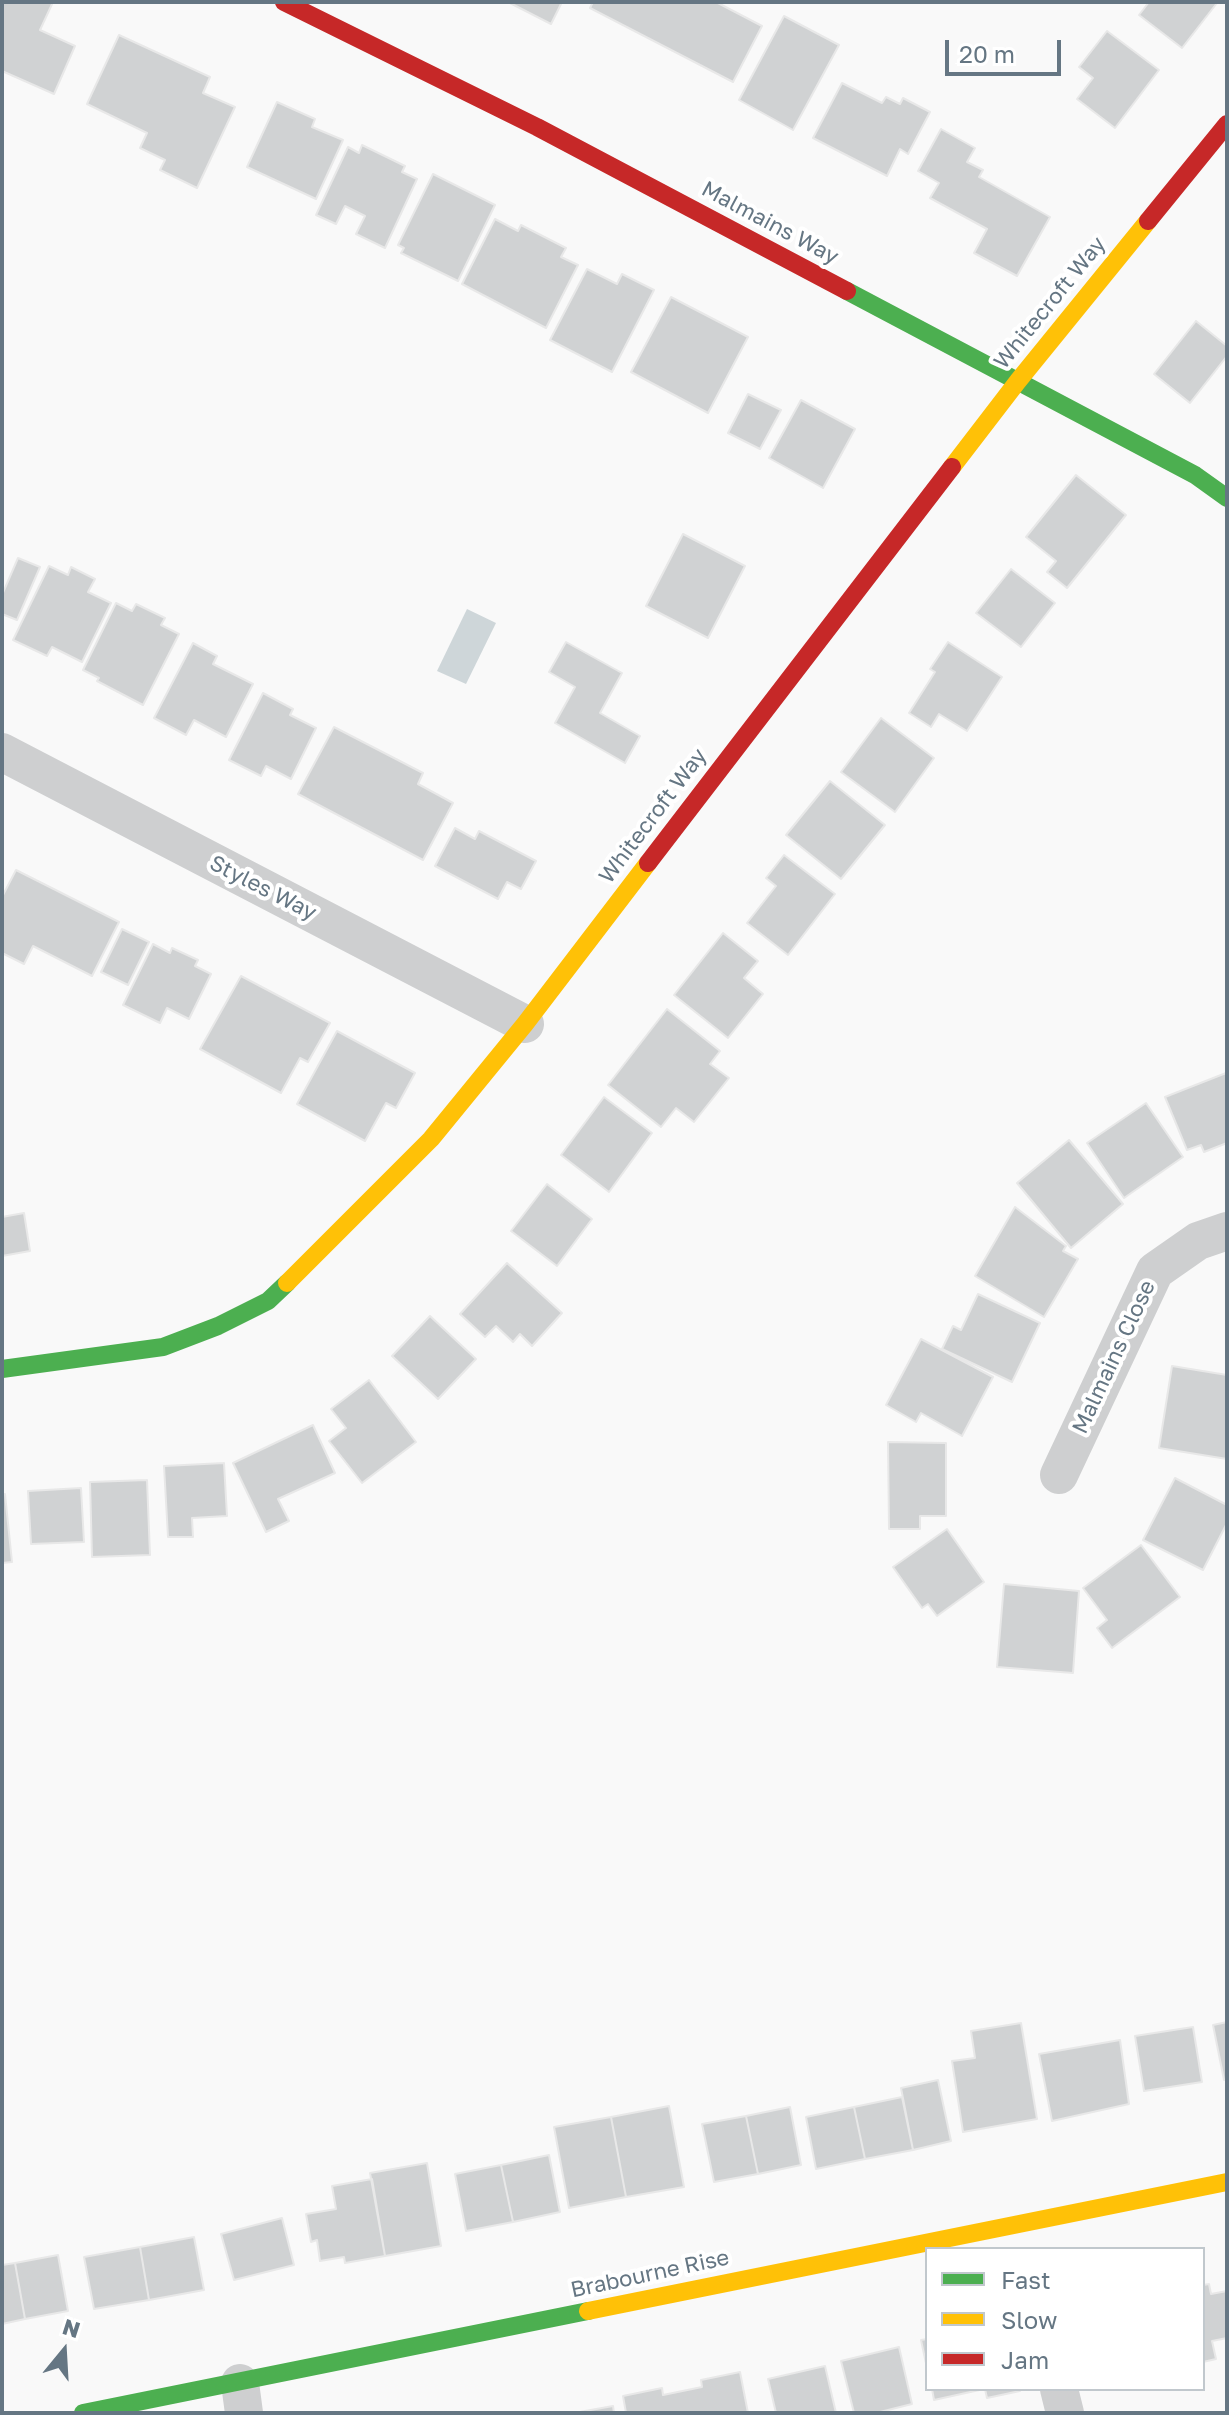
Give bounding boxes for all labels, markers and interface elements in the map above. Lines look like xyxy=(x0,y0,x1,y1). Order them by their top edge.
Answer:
scale bar xyxy=(949,24,1065,74)
text: 20 m xyxy=(959,39,1015,68)
street label: Malmains Way xyxy=(697,176,843,270)
street label: Whitecroft Way xyxy=(989,232,1111,374)
street label: Whitecroft Way xyxy=(594,743,712,889)
street label: Styles Way xyxy=(205,850,321,926)
street label: Malmains Close xyxy=(1067,1276,1161,1438)
street label: Brabourne Rise xyxy=(568,2244,732,2304)
legend xyxy=(925,2247,1205,2391)
text: Fast xyxy=(1001,2265,1051,2294)
text: Slow xyxy=(1001,2305,1057,2334)
north arrow xyxy=(24,2311,104,2391)
text: N xyxy=(59,2312,84,2343)
text: Jam xyxy=(1001,2345,1049,2374)

